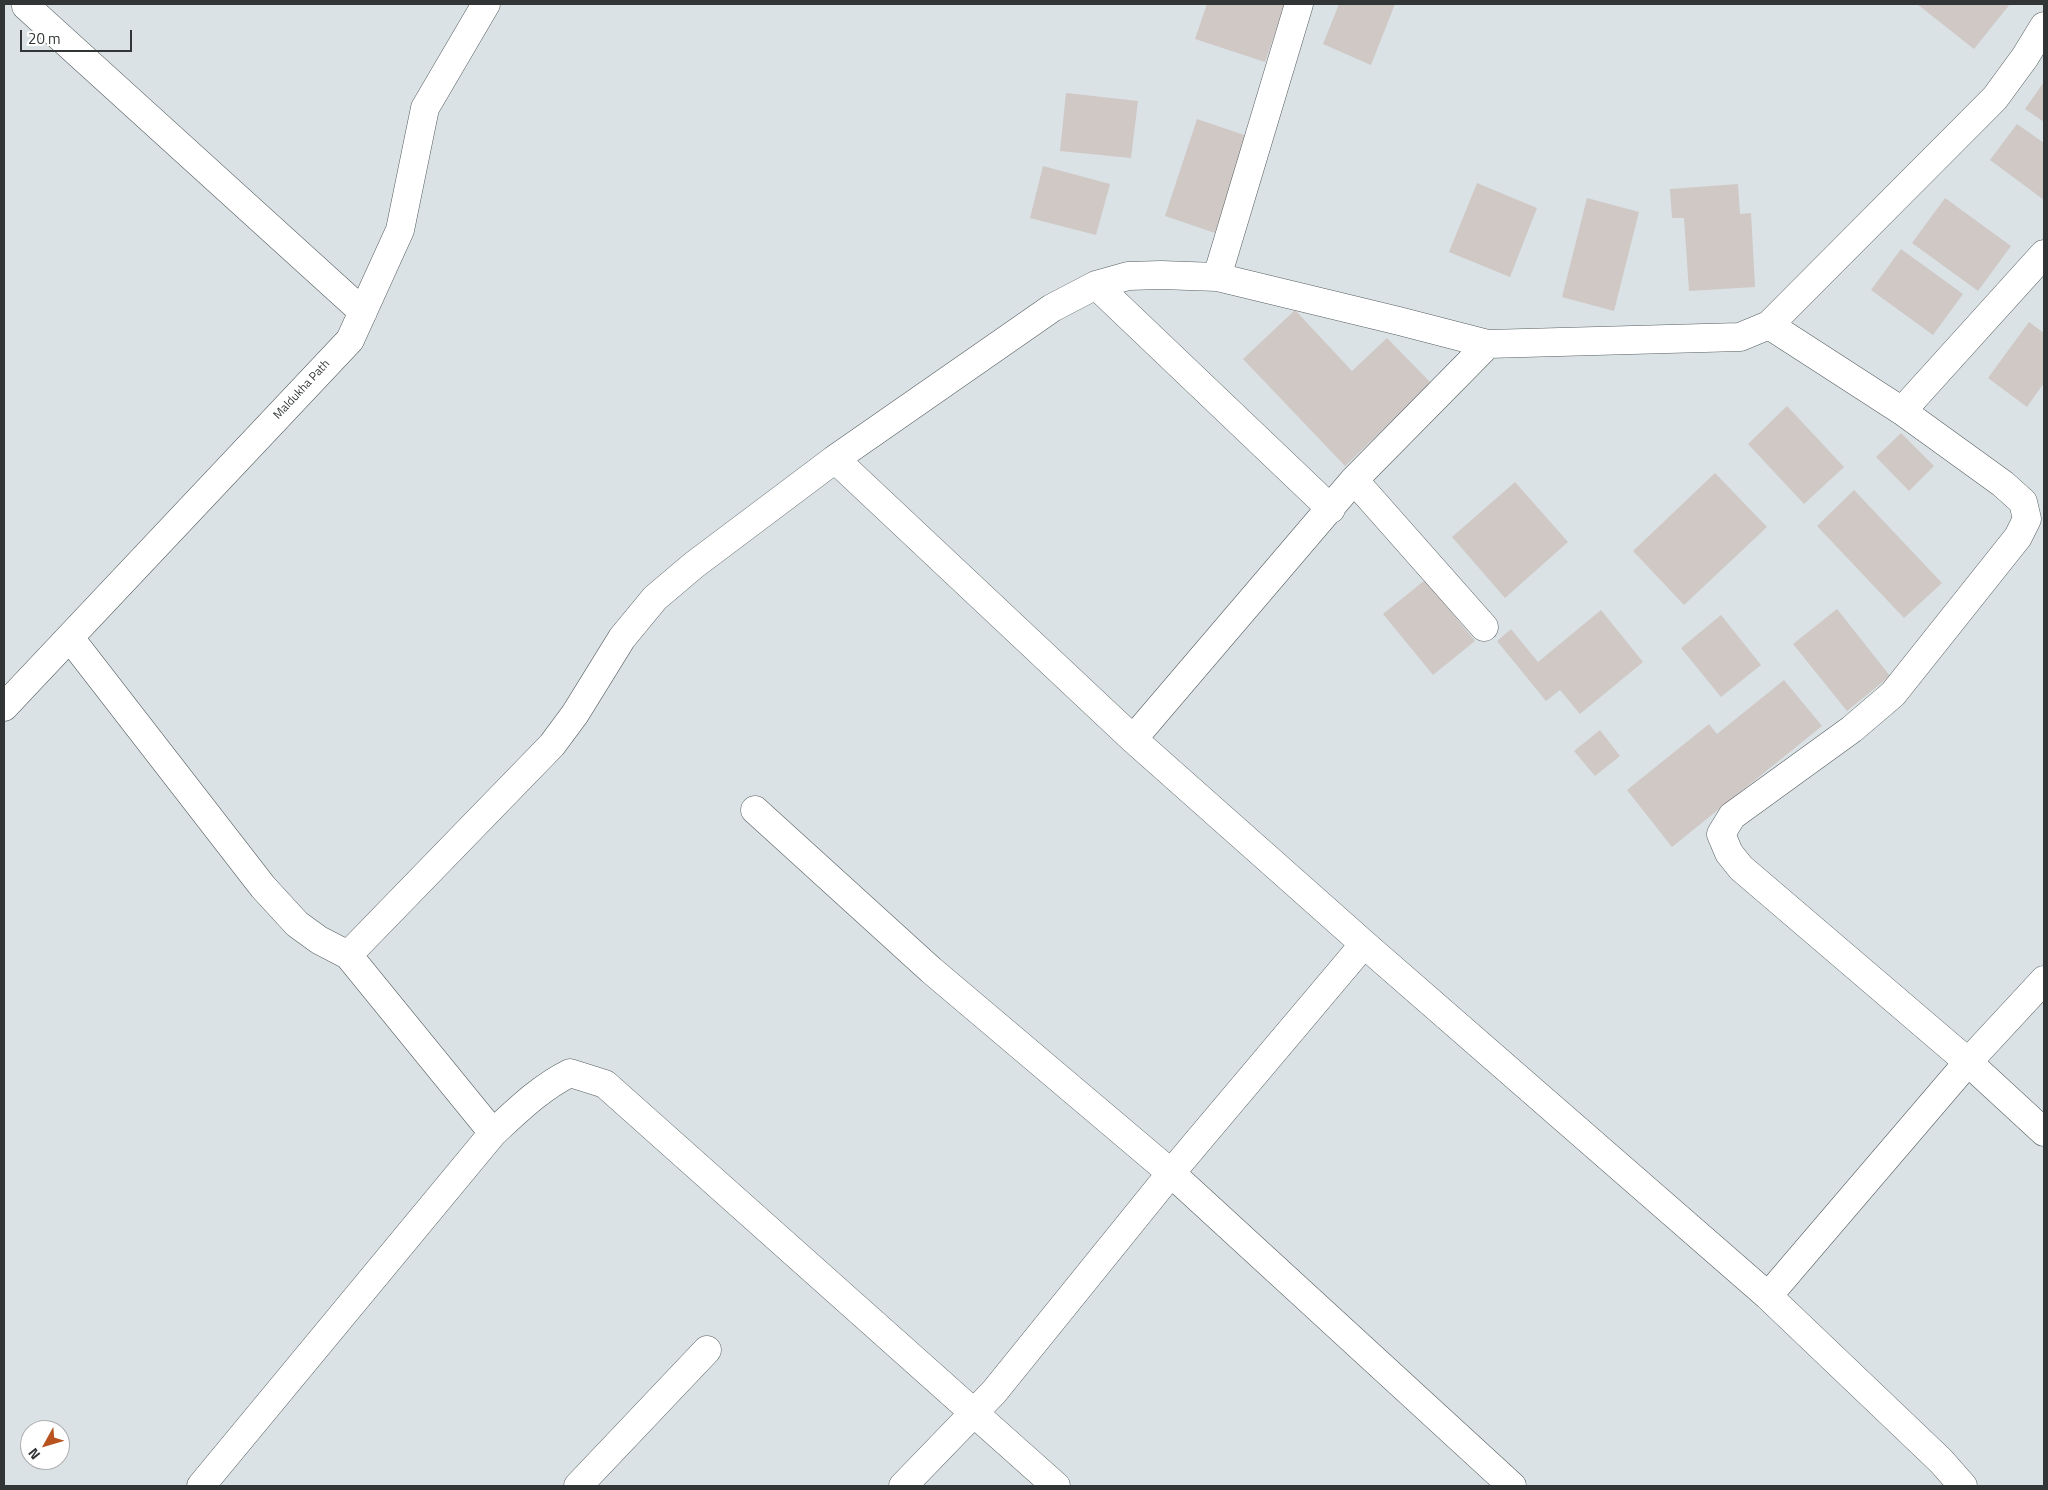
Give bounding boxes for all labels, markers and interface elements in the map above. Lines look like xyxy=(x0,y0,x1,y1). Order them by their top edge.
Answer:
scale bar xyxy=(22,20,135,52)
text: 20 m xyxy=(28,27,61,50)
street label: Maldukha Path xyxy=(271,357,333,423)
north arrow xyxy=(20,1420,70,1470)
text: N xyxy=(23,1444,45,1465)

